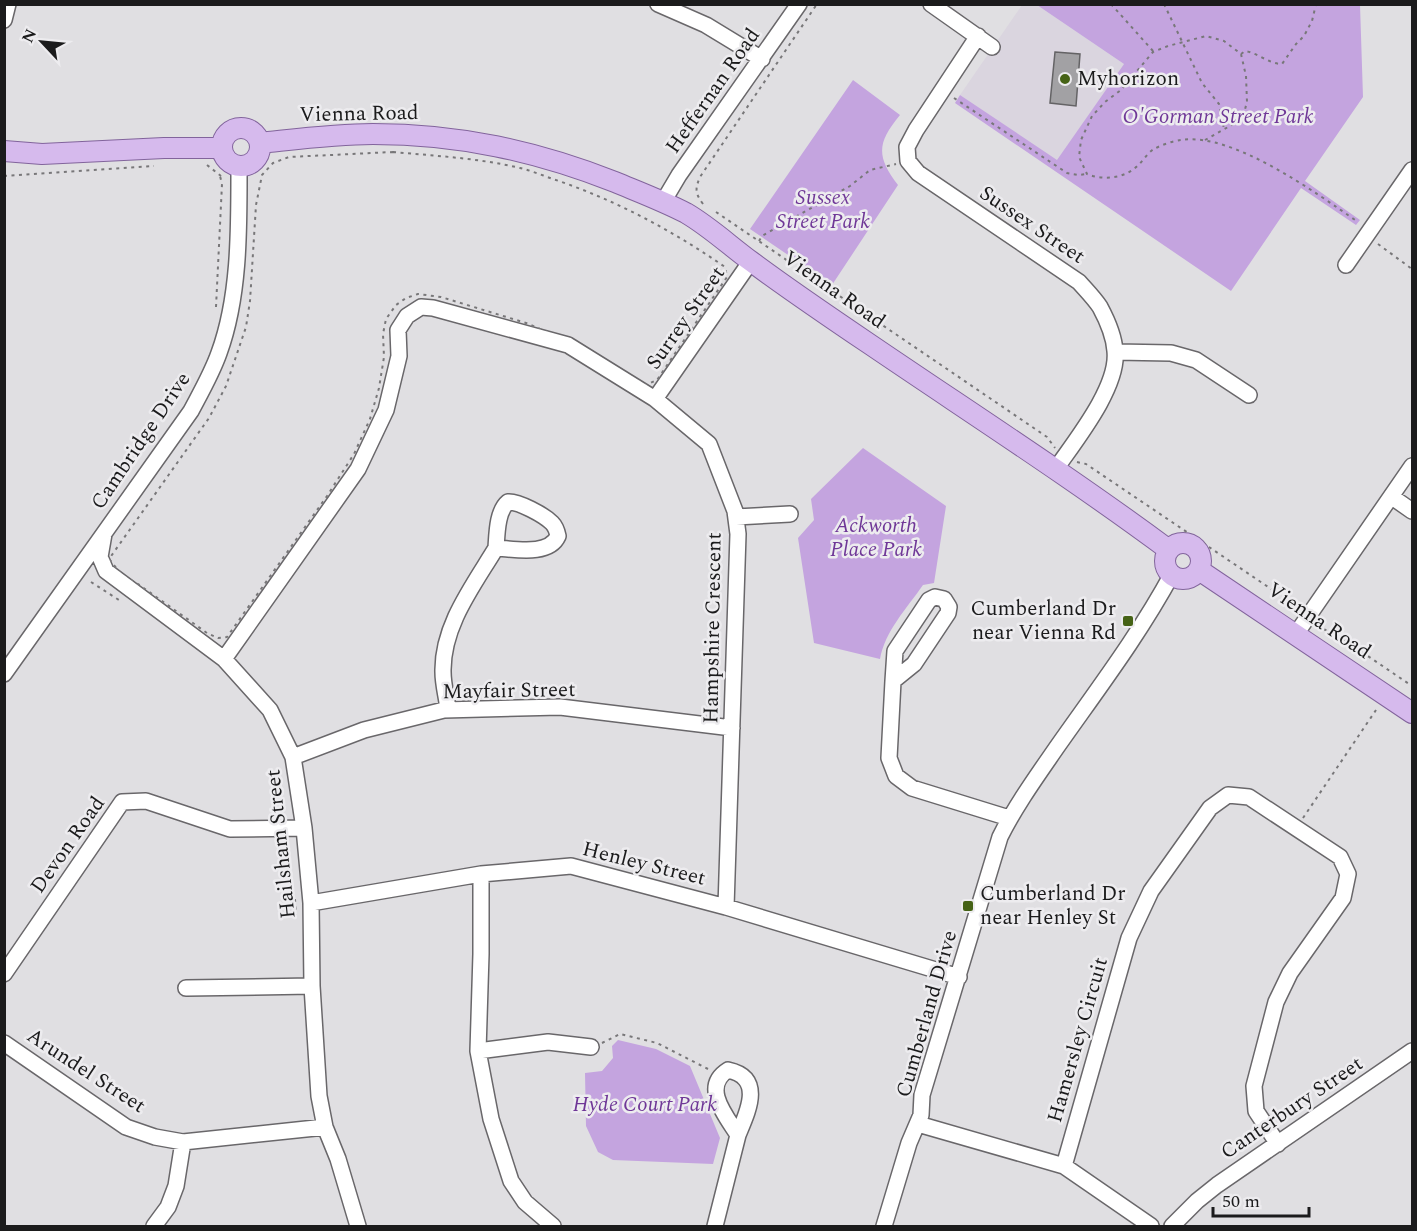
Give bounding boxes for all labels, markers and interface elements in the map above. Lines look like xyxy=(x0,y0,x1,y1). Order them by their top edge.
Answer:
north arrow xyxy=(12,12,72,72)
street label: Heffernan Road xyxy=(658,22,768,160)
text: N xyxy=(16,25,43,47)
place label: Myhorizon xyxy=(1077,63,1179,95)
marker: Myhorizon xyxy=(1058,72,1072,86)
street label: Vienna Road xyxy=(299,97,419,131)
park label: O'Gorman Street Park xyxy=(1122,101,1314,133)
street label: Sussex Street xyxy=(973,178,1091,272)
park label: Sussex Street Park xyxy=(776,182,870,238)
street label: Vienna Road xyxy=(776,243,892,337)
street label: Surrey Street xyxy=(638,260,734,376)
street label: Cambridge Drive xyxy=(83,366,199,516)
park label: Ackworth Place Park xyxy=(830,510,922,566)
street label: Hampshire Crescent xyxy=(695,532,731,724)
street label: Vienna Road xyxy=(1261,574,1377,668)
place label: Cumberland Dr near Vienna Rd xyxy=(970,593,1116,649)
marker: Cumberland Dr near Vienna Rd xyxy=(1121,614,1135,628)
street label: Mayfair Street xyxy=(442,674,576,708)
street label: Hailsham Street xyxy=(257,768,305,920)
street label: Devon Road xyxy=(23,790,113,900)
street label: Henley Street xyxy=(579,833,709,895)
place label: Cumberland Dr near Henley St xyxy=(980,878,1126,934)
marker: Cumberland Dr near Henley St xyxy=(961,899,975,913)
street label: Cumberland Drive xyxy=(888,927,966,1101)
street label: Hamersley Circuit xyxy=(1039,954,1117,1126)
street label: Arundel Street xyxy=(20,1020,152,1122)
street label: Canterbury Street xyxy=(1214,1048,1370,1168)
park label: Hyde Court Park xyxy=(573,1089,717,1121)
scale bar xyxy=(1213,1180,1309,1218)
text: 50 m xyxy=(1222,1188,1260,1215)

